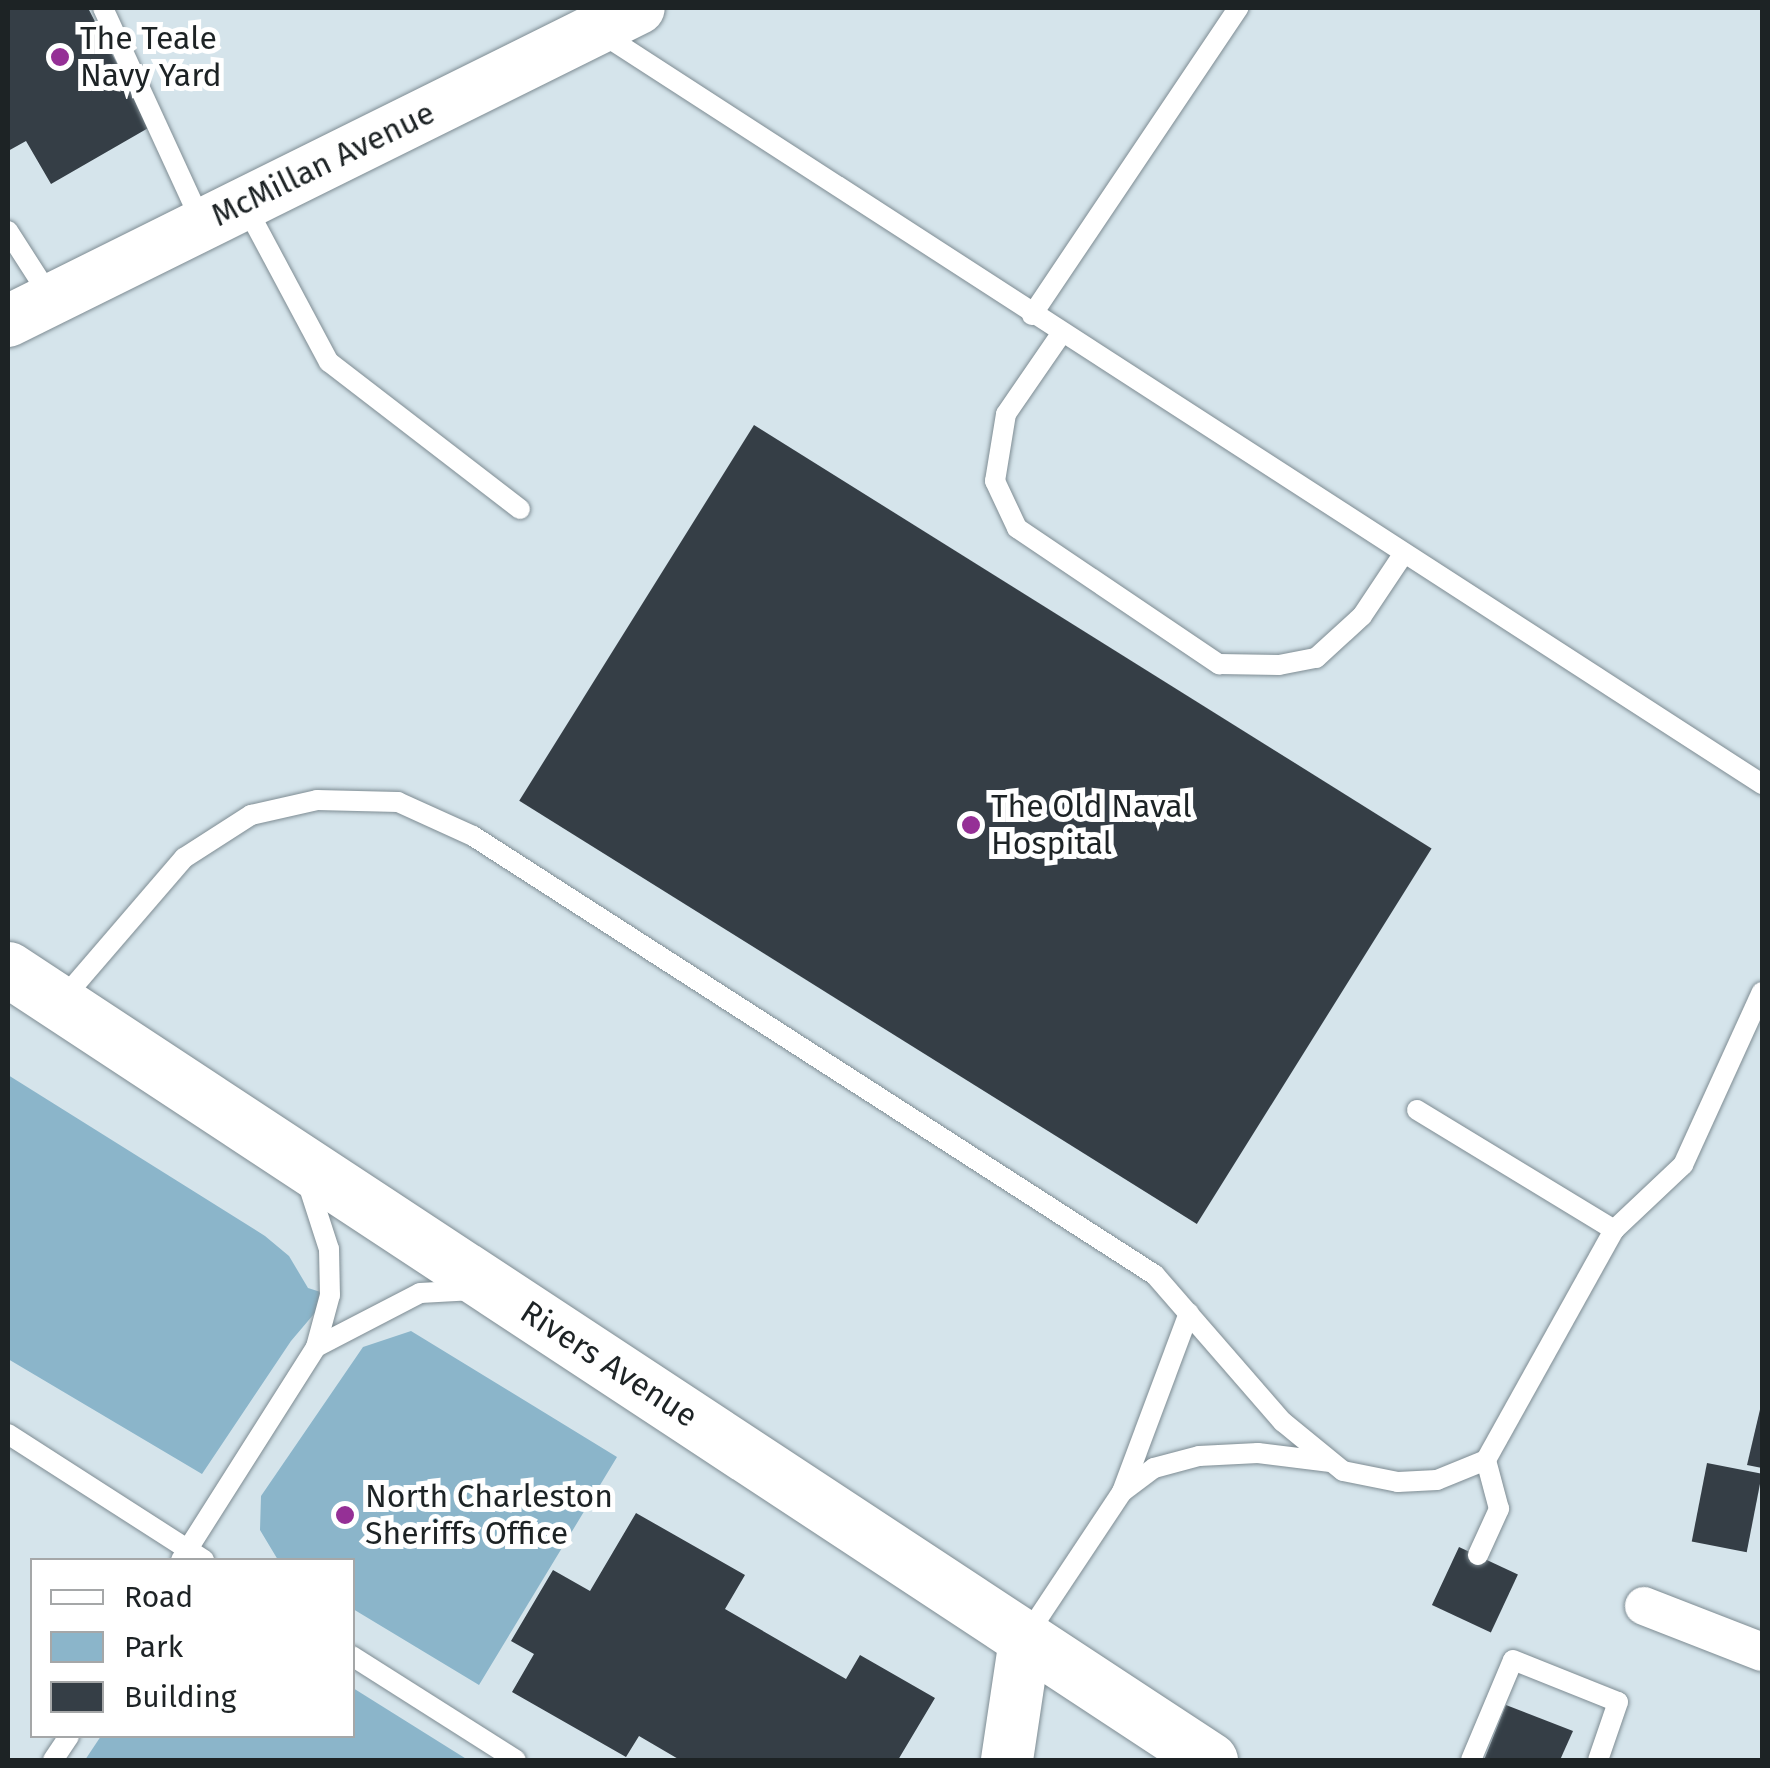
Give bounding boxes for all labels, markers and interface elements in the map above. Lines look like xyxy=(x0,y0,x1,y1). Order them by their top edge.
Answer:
place label: The Teale Navy Yard xyxy=(80,20,222,95)
marker: The Teale Navy Yard xyxy=(49,46,71,68)
street label: McMillan Avenue xyxy=(205,93,441,235)
place label: The Old Naval Hospital xyxy=(991,788,1192,863)
marker: The Old Naval Hospital xyxy=(960,814,982,836)
street label: Rivers Avenue xyxy=(513,1293,705,1435)
place label: North Charleston Sheriffs Office xyxy=(365,1478,613,1553)
marker: North Charleston Sheriffs Office xyxy=(334,1504,356,1526)
legend xyxy=(30,1558,355,1738)
text: Road xyxy=(124,1579,193,1615)
text: Park xyxy=(124,1629,183,1665)
text: Building xyxy=(124,1679,236,1715)

